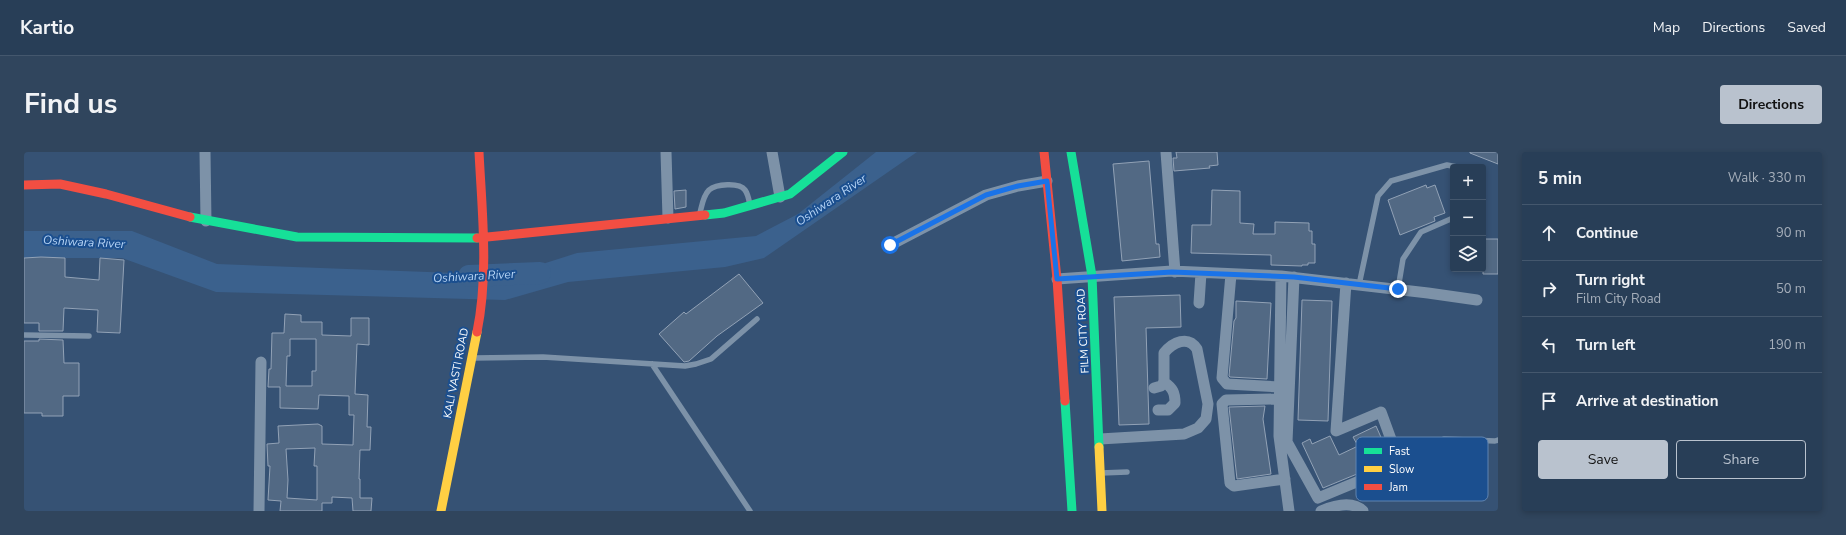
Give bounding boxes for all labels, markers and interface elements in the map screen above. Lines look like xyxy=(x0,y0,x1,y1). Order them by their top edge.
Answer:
text: Kartio xyxy=(20,15,74,41)
text: Map xyxy=(1653,18,1680,37)
text: Directions xyxy=(1702,18,1765,37)
text: Saved xyxy=(1787,18,1826,37)
text: Find us xyxy=(24,85,118,123)
button: Directions xyxy=(1720,85,1822,124)
map controls xyxy=(1450,164,1486,272)
button: + xyxy=(1450,164,1486,200)
text: 5 min xyxy=(1538,167,1582,190)
text: Walk · 330 m xyxy=(1728,169,1806,187)
water label: Oshiwara River xyxy=(792,170,870,230)
button: − xyxy=(1450,200,1486,236)
icon: ahead xyxy=(1538,222,1560,244)
text: Continue xyxy=(1576,223,1638,243)
text: 90 m xyxy=(1776,224,1806,242)
water label: Oshiwara River xyxy=(43,232,126,252)
route start xyxy=(881,236,899,254)
button: layers xyxy=(1450,236,1486,272)
water label: Oshiwara River xyxy=(433,266,516,286)
text: Turn right xyxy=(1576,270,1645,290)
icon: right xyxy=(1538,278,1560,300)
route end xyxy=(1389,280,1407,298)
text: 50 m xyxy=(1776,280,1806,298)
street label: FILM CITY ROAD xyxy=(1073,288,1093,374)
text: Film City Road xyxy=(1576,290,1661,308)
street label: KALI VASTI ROAD xyxy=(440,327,472,419)
icon: left xyxy=(1538,334,1560,356)
text: Turn left xyxy=(1576,335,1635,355)
text: 190 m xyxy=(1768,336,1806,354)
icon: arrive xyxy=(1538,390,1560,412)
text: Arrive at destination xyxy=(1576,391,1719,411)
legend xyxy=(1356,437,1488,501)
button: Save xyxy=(1538,440,1668,479)
button: Share xyxy=(1676,440,1806,479)
text: Fast xyxy=(1389,444,1410,459)
text: Slow xyxy=(1389,462,1414,477)
text: Jam xyxy=(1388,480,1408,495)

